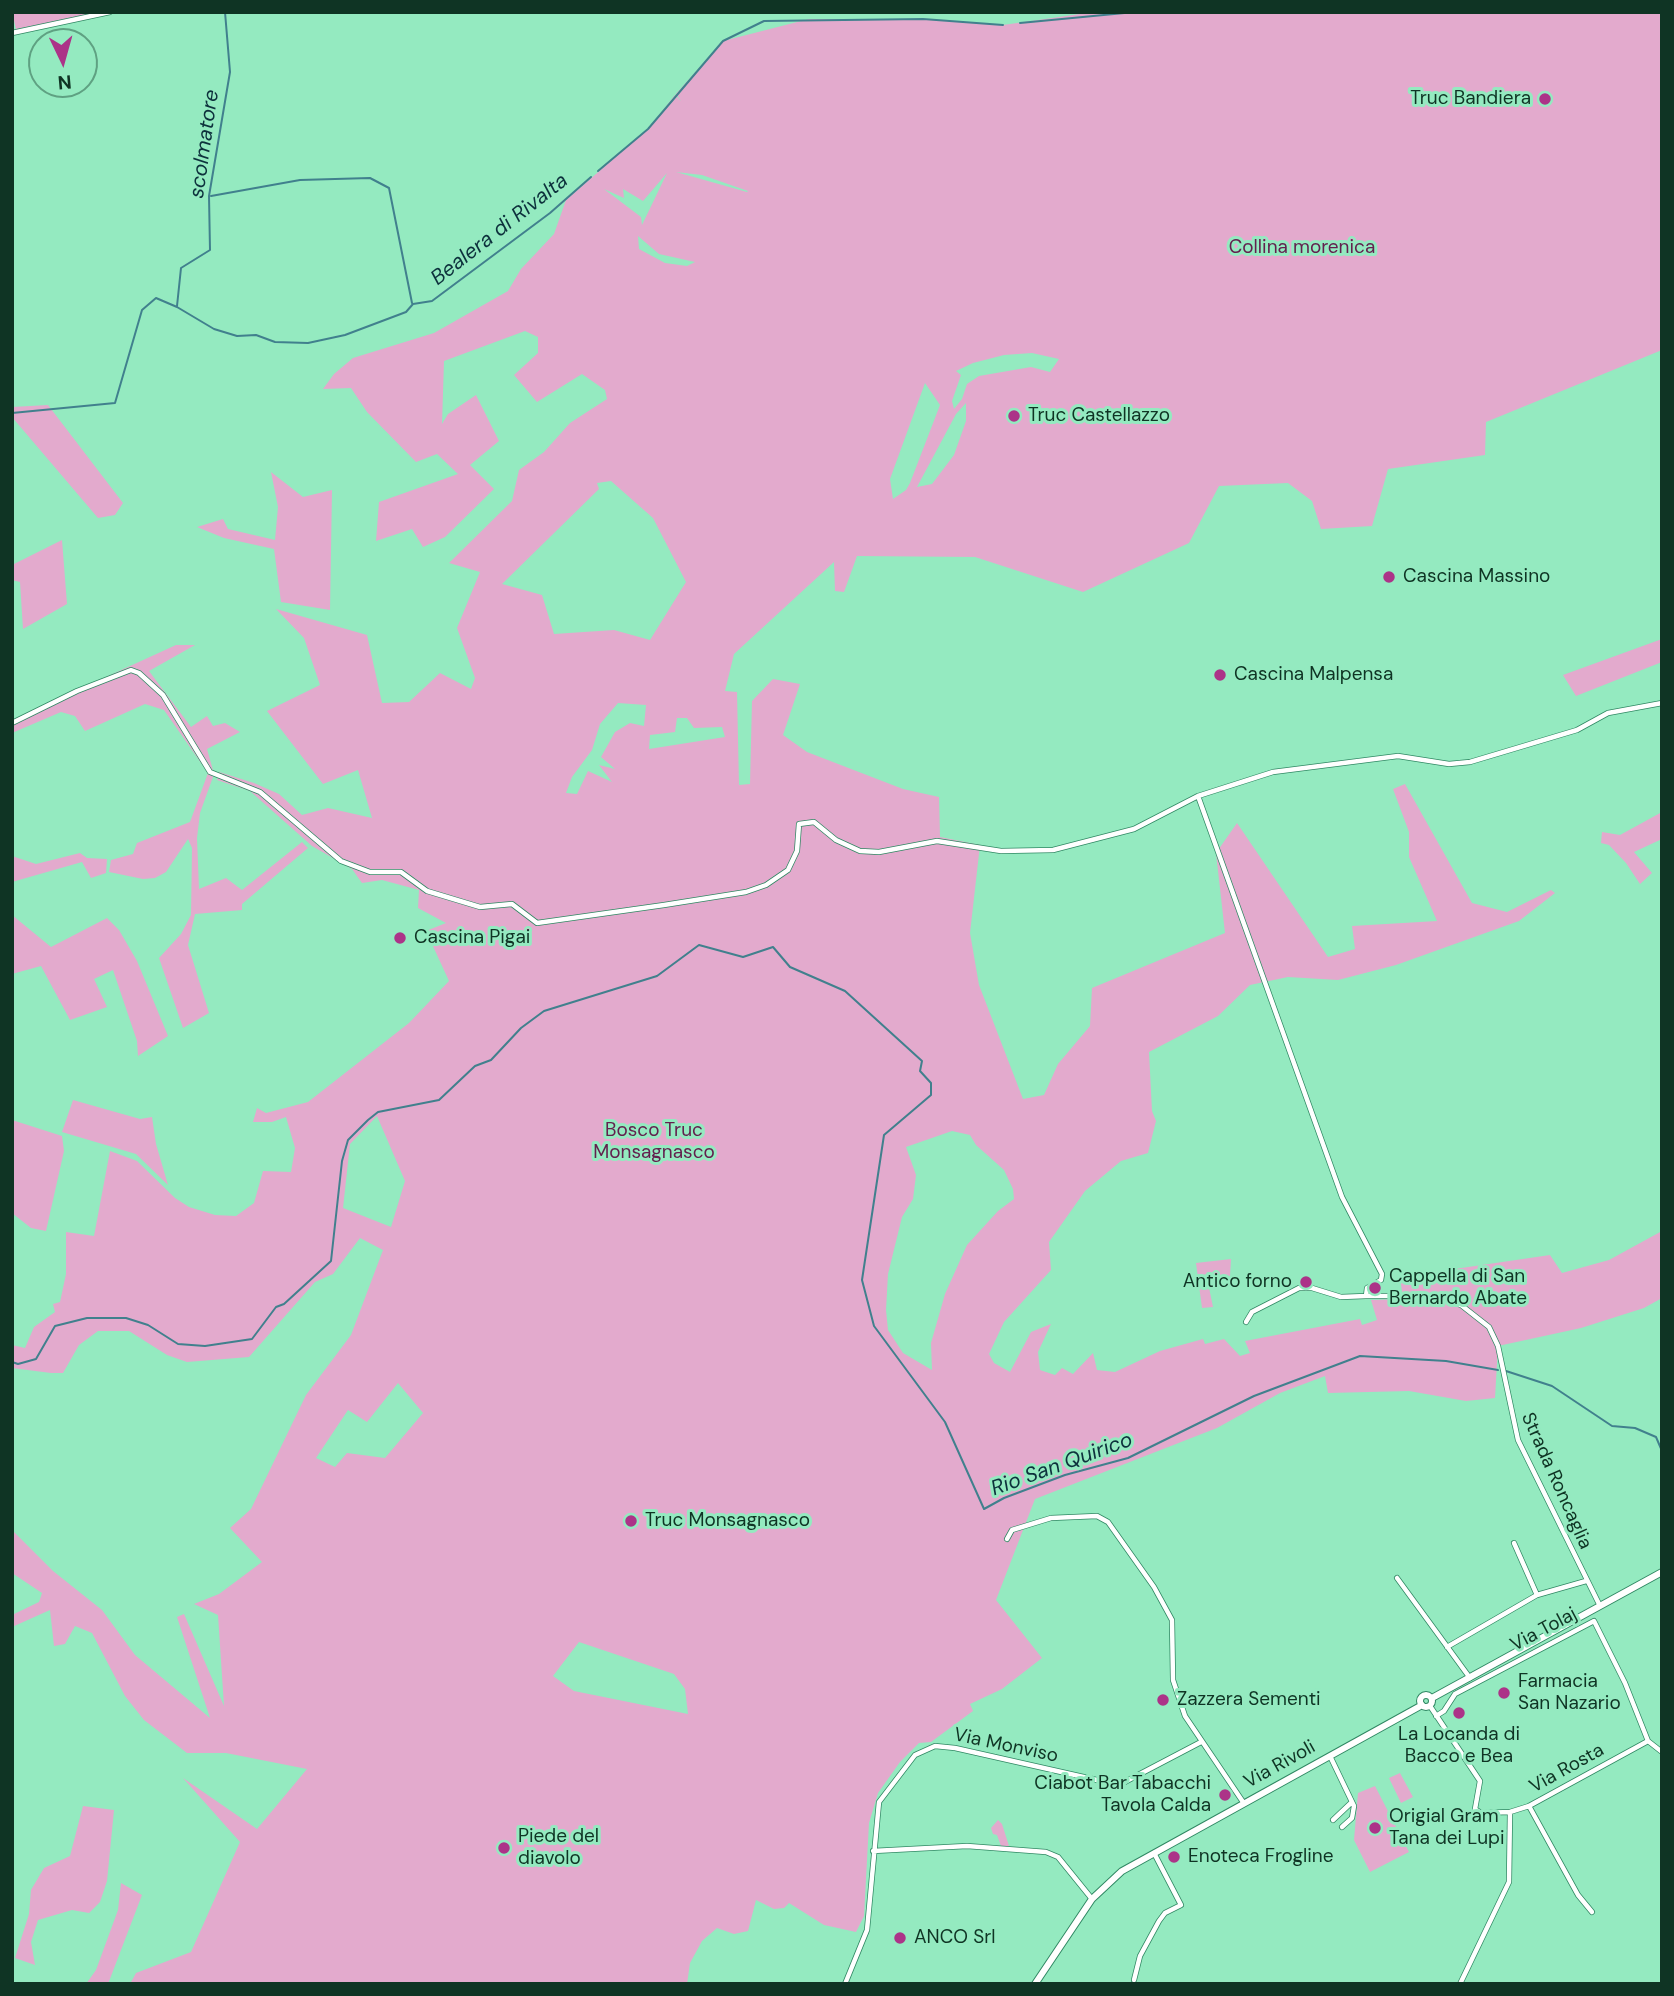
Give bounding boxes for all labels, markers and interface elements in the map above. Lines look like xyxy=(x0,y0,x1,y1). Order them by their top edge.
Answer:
north arrow xyxy=(28,28,98,98)
text: N xyxy=(57,69,73,95)
water label: scolmatore xyxy=(185,88,225,200)
place label: Truc Bandiera xyxy=(1410,88,1531,110)
marker: Truc Bandiera xyxy=(1537,91,1553,107)
water label: Bealera di Rivalta xyxy=(426,169,574,291)
park label: Collina morenica xyxy=(1229,237,1375,259)
place label: Truc Castellazzo xyxy=(1028,405,1170,427)
marker: Truc Castellazzo xyxy=(1006,408,1022,424)
place label: Cascina Massino xyxy=(1403,566,1550,588)
marker: Cascina Massino xyxy=(1381,569,1397,585)
place label: Cascina Malpensa xyxy=(1234,664,1393,686)
marker: Cascina Malpensa xyxy=(1212,667,1228,683)
place label: Cascina Pigai xyxy=(414,927,530,949)
marker: Cascina Pigai xyxy=(392,930,408,946)
park label: Bosco Truc Monsagnasco xyxy=(593,1120,715,1164)
place label: Cappella di San Bernardo Abate xyxy=(1389,1266,1527,1310)
place label: Antico forno xyxy=(1183,1271,1292,1293)
marker: Antico forno xyxy=(1298,1274,1314,1290)
marker: Cappella di San Bernardo Abate xyxy=(1367,1280,1383,1296)
street label: Strada Roncaglia xyxy=(1516,1409,1596,1553)
water label: Rio San Quirico xyxy=(988,1428,1136,1502)
place label: Truc Monsagnasco xyxy=(645,1510,810,1532)
marker: Truc Monsagnasco xyxy=(623,1513,639,1529)
street label: Via Tolaj xyxy=(1507,1603,1581,1657)
place label: Farmacia San Nazario xyxy=(1518,1671,1621,1715)
marker: Farmacia San Nazario xyxy=(1496,1685,1512,1701)
place label: Zazzera Sementi xyxy=(1177,1689,1321,1711)
marker: Zazzera Sementi xyxy=(1155,1692,1171,1708)
marker: La Locanda di Bacco e Bea xyxy=(1451,1705,1467,1721)
street label: Via Monviso xyxy=(952,1724,1060,1768)
place label: La Locanda di Bacco e Bea xyxy=(1398,1724,1520,1768)
street label: Via Rivoli xyxy=(1240,1736,1320,1794)
street label: Via Rosta xyxy=(1526,1739,1608,1799)
place label: Ciabot Bar Tabacchi Tavola Calda xyxy=(1034,1773,1211,1817)
marker: Ciabot Bar Tabacchi Tavola Calda xyxy=(1217,1787,1233,1803)
place label: Origial Gram Tana dei Lupi xyxy=(1389,1806,1505,1850)
marker: Origial Gram Tana dei Lupi xyxy=(1367,1820,1383,1836)
place label: Piede del diavolo xyxy=(518,1826,599,1870)
marker: Piede del diavolo xyxy=(496,1840,512,1856)
place label: Enoteca Frogline xyxy=(1188,1846,1334,1868)
marker: Enoteca Frogline xyxy=(1166,1849,1182,1865)
place label: ANCO Srl xyxy=(914,1927,995,1949)
marker: ANCO Srl xyxy=(892,1930,908,1946)

